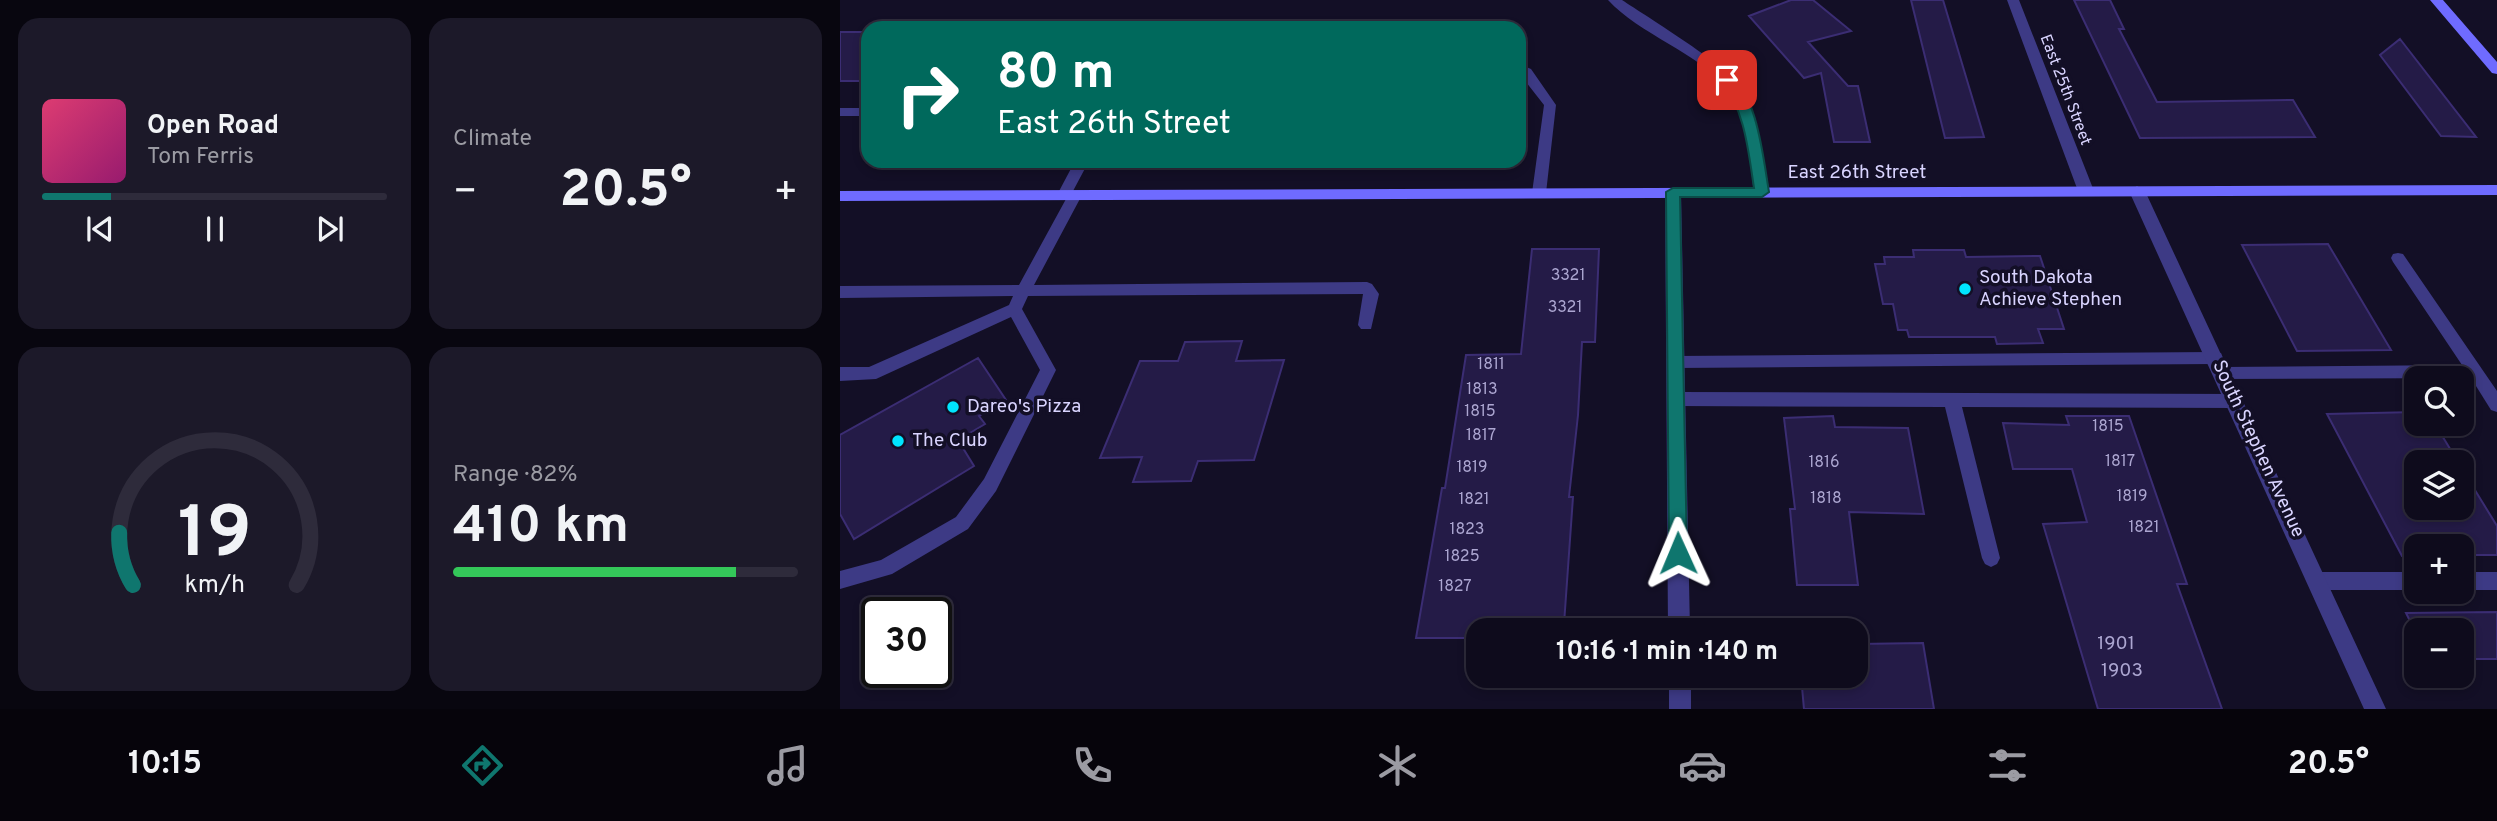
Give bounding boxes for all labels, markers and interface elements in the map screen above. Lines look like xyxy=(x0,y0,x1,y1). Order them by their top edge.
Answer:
street label: East 25th Street xyxy=(2035,32,2095,148)
text: 80 m xyxy=(997,44,1114,106)
icon: right xyxy=(882,49,973,140)
pin xyxy=(1697,50,1757,110)
icon: arrive xyxy=(1708,61,1746,99)
text: East 26th Street xyxy=(997,105,1231,145)
text: Open Road xyxy=(147,110,279,143)
text: Climate xyxy=(453,125,532,154)
text: Tom Ferris xyxy=(147,143,254,172)
text: 20.5° xyxy=(559,159,692,225)
street label: East 26th Street xyxy=(1788,161,1926,185)
text: − xyxy=(453,169,478,218)
text: + xyxy=(773,169,798,218)
icon: previous xyxy=(81,210,119,248)
icon: pause xyxy=(196,210,234,248)
icon: next xyxy=(311,210,349,248)
house number: 3321 xyxy=(1551,266,1585,286)
place label: South Dakota Achieve Stephen xyxy=(1979,266,2122,312)
marker: South Dakota Achieve Stephen xyxy=(1957,281,1973,297)
house number: 3321 xyxy=(1548,298,1582,318)
house number: 1811 xyxy=(1477,355,1505,375)
street label: South Stephen Avenue xyxy=(2206,356,2310,542)
map controls xyxy=(2404,366,2474,688)
button: search xyxy=(2404,366,2474,436)
house number: 1813 xyxy=(1466,380,1498,400)
place label: Dareo's Pizza xyxy=(967,395,1081,419)
marker: Dareo's Pizza xyxy=(945,399,961,415)
house number: 1815 xyxy=(1464,402,1496,422)
house number: 1815 xyxy=(2092,417,2124,437)
house number: 1817 xyxy=(1466,426,1496,446)
place label: The Club xyxy=(912,429,987,453)
marker: The Club xyxy=(890,433,906,449)
button: layers xyxy=(2404,450,2474,520)
house number: 1817 xyxy=(2105,452,2135,472)
house number: 1816 xyxy=(1808,453,1840,473)
house number: 1819 xyxy=(1456,458,1488,478)
text: Range · 82% xyxy=(453,461,577,490)
house number: 1819 xyxy=(2116,487,2148,507)
house number: 1818 xyxy=(1810,489,1842,509)
house number: 1821 xyxy=(1458,490,1490,510)
text: 19 xyxy=(178,491,251,583)
text: 410 km xyxy=(453,495,629,561)
position arrow xyxy=(1641,516,1715,590)
house number: 1821 xyxy=(2128,518,2160,538)
house number: 1823 xyxy=(1450,520,1484,540)
button: + xyxy=(2404,534,2474,604)
house number: 1825 xyxy=(1444,547,1480,567)
text: km/h xyxy=(184,570,245,602)
house number: 1827 xyxy=(1438,577,1472,597)
speed limit sign: 30 xyxy=(861,597,952,688)
button: − xyxy=(2404,618,2474,688)
house number: 1901 xyxy=(2097,632,2135,656)
text: 10:16 · 1 min · 140 m xyxy=(1556,636,1778,669)
house number: 1903 xyxy=(2101,659,2143,683)
icon: directions xyxy=(458,741,507,790)
icon: music xyxy=(763,741,812,790)
icon: phone xyxy=(1068,741,1117,790)
icon: climate xyxy=(1373,741,1422,790)
icon: car xyxy=(1678,741,1727,790)
icon: filters xyxy=(1983,741,2032,790)
text: 10:15 xyxy=(128,745,202,785)
text: 20.5° xyxy=(2288,745,2369,785)

